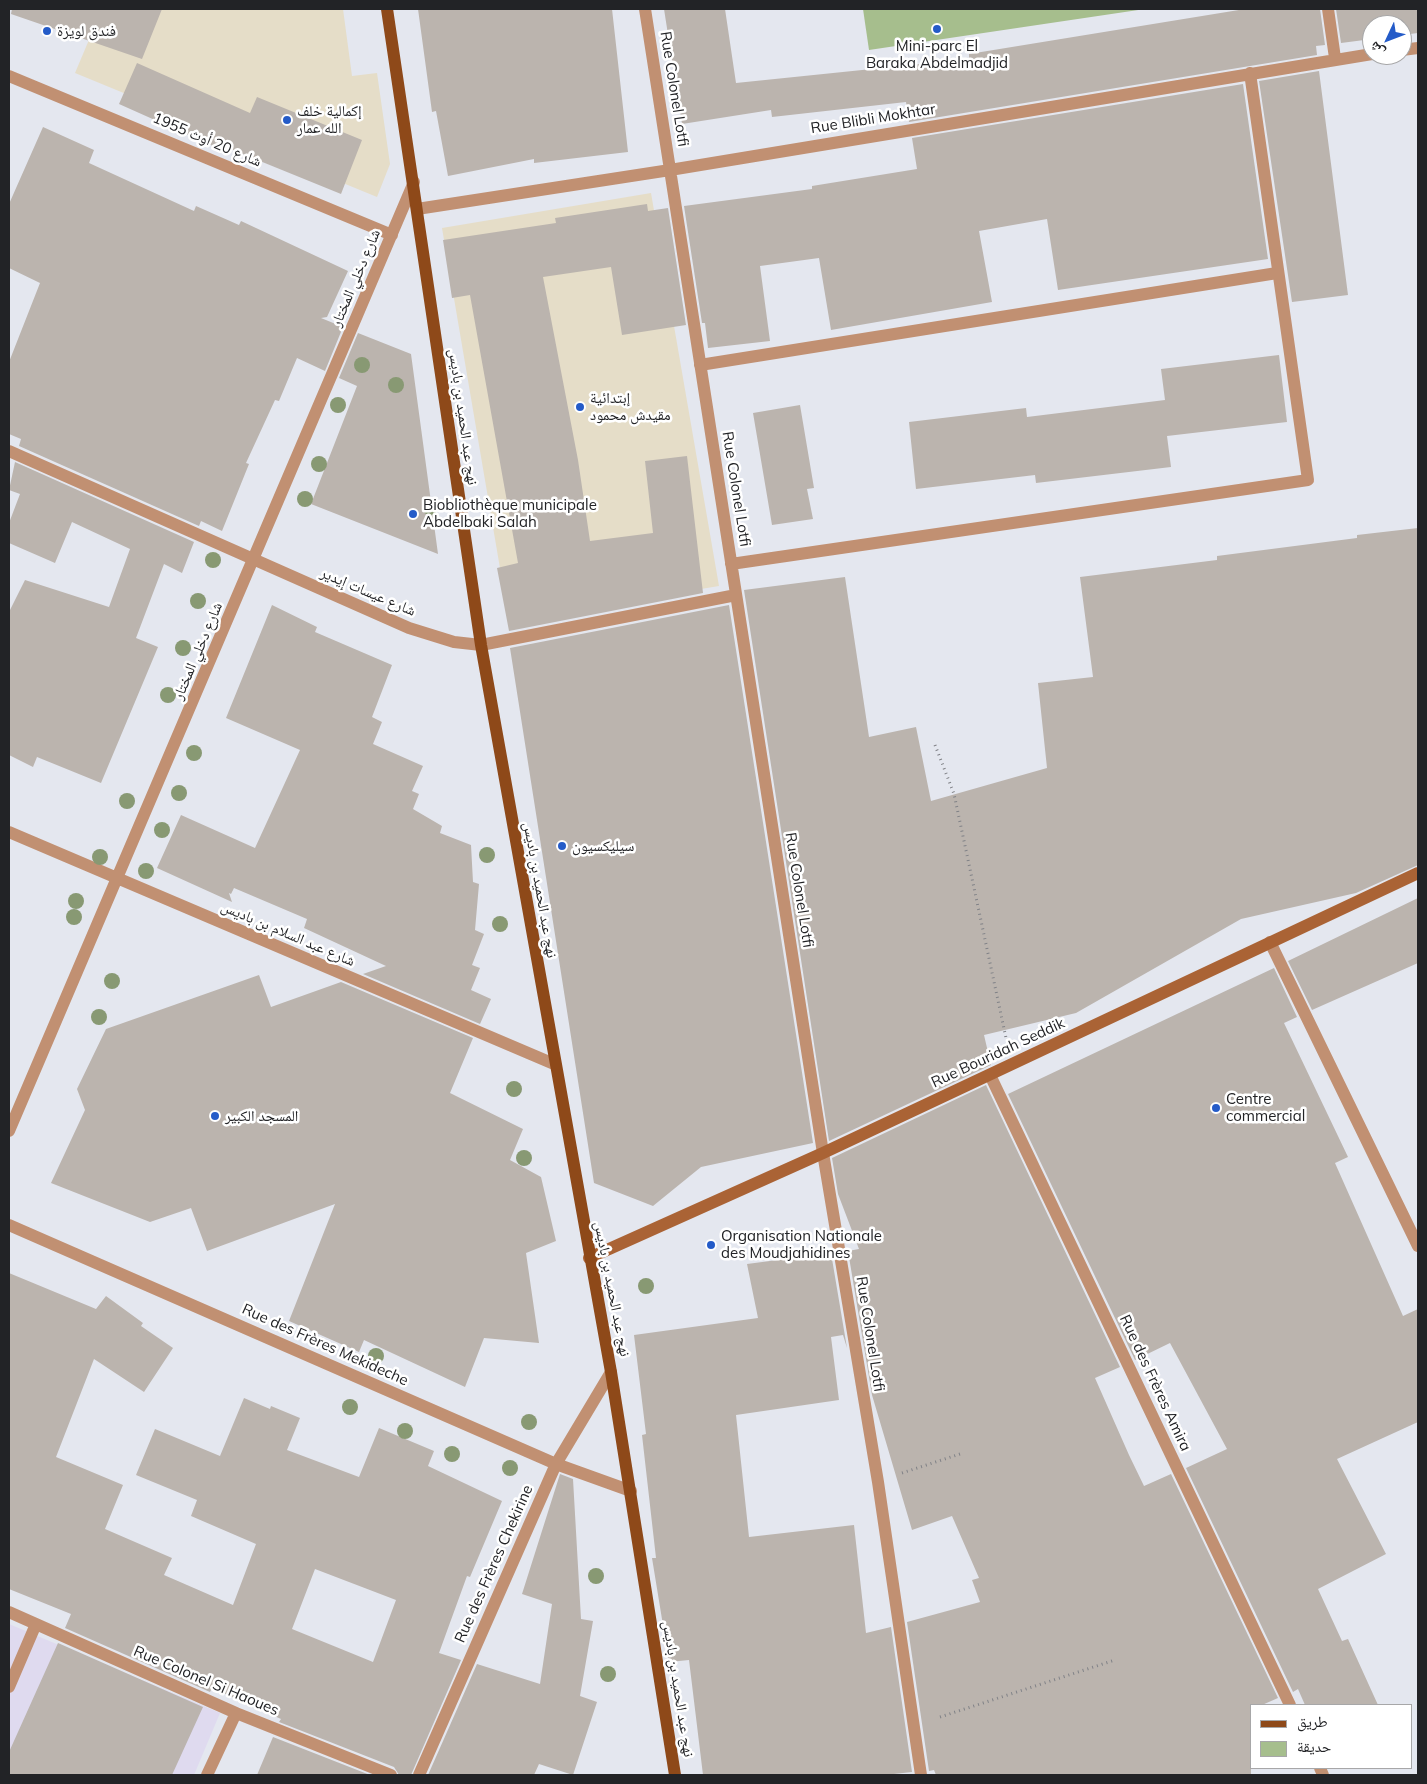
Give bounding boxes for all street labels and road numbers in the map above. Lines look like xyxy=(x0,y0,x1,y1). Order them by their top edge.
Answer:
street label: Rue Colonel Lotfi xyxy=(656,30,692,148)
street label: Rue Blibli Mokhtar xyxy=(809,100,937,138)
street label: شارع 20 أوث 1955 xyxy=(150,109,264,171)
street label: شارع دخلي المختار xyxy=(327,227,385,329)
street label: نهج عبد الحميد بن باديس xyxy=(445,348,481,486)
street label: Rue Colonel Lotfi xyxy=(718,430,754,548)
street label: شارع عيسات إيدير xyxy=(318,564,418,620)
street label: شارع دخلي المختار xyxy=(169,600,227,702)
street label: نهج عبد الحميد بن باديس xyxy=(519,821,561,959)
street label: Rue Colonel Lotfi xyxy=(781,831,817,949)
street label: شارع عبد السلام بن باديس xyxy=(218,898,358,970)
street label: Rue Bouridah Seddik xyxy=(928,1014,1068,1092)
street label: نهج عبد الحميد بن باديس xyxy=(590,1220,634,1358)
street label: Rue Colonel Lotfi xyxy=(852,1275,888,1393)
street label: Rue des Frères Mekideche xyxy=(239,1300,411,1390)
street label: Rue des Frères Amira xyxy=(1115,1312,1195,1454)
street label: Rue des Frères Chekirine xyxy=(451,1482,537,1646)
street label: نهج عبد الحميد بن باديس xyxy=(658,1620,698,1758)
street label: Rue Colonel Si Haoues xyxy=(131,1642,281,1720)

